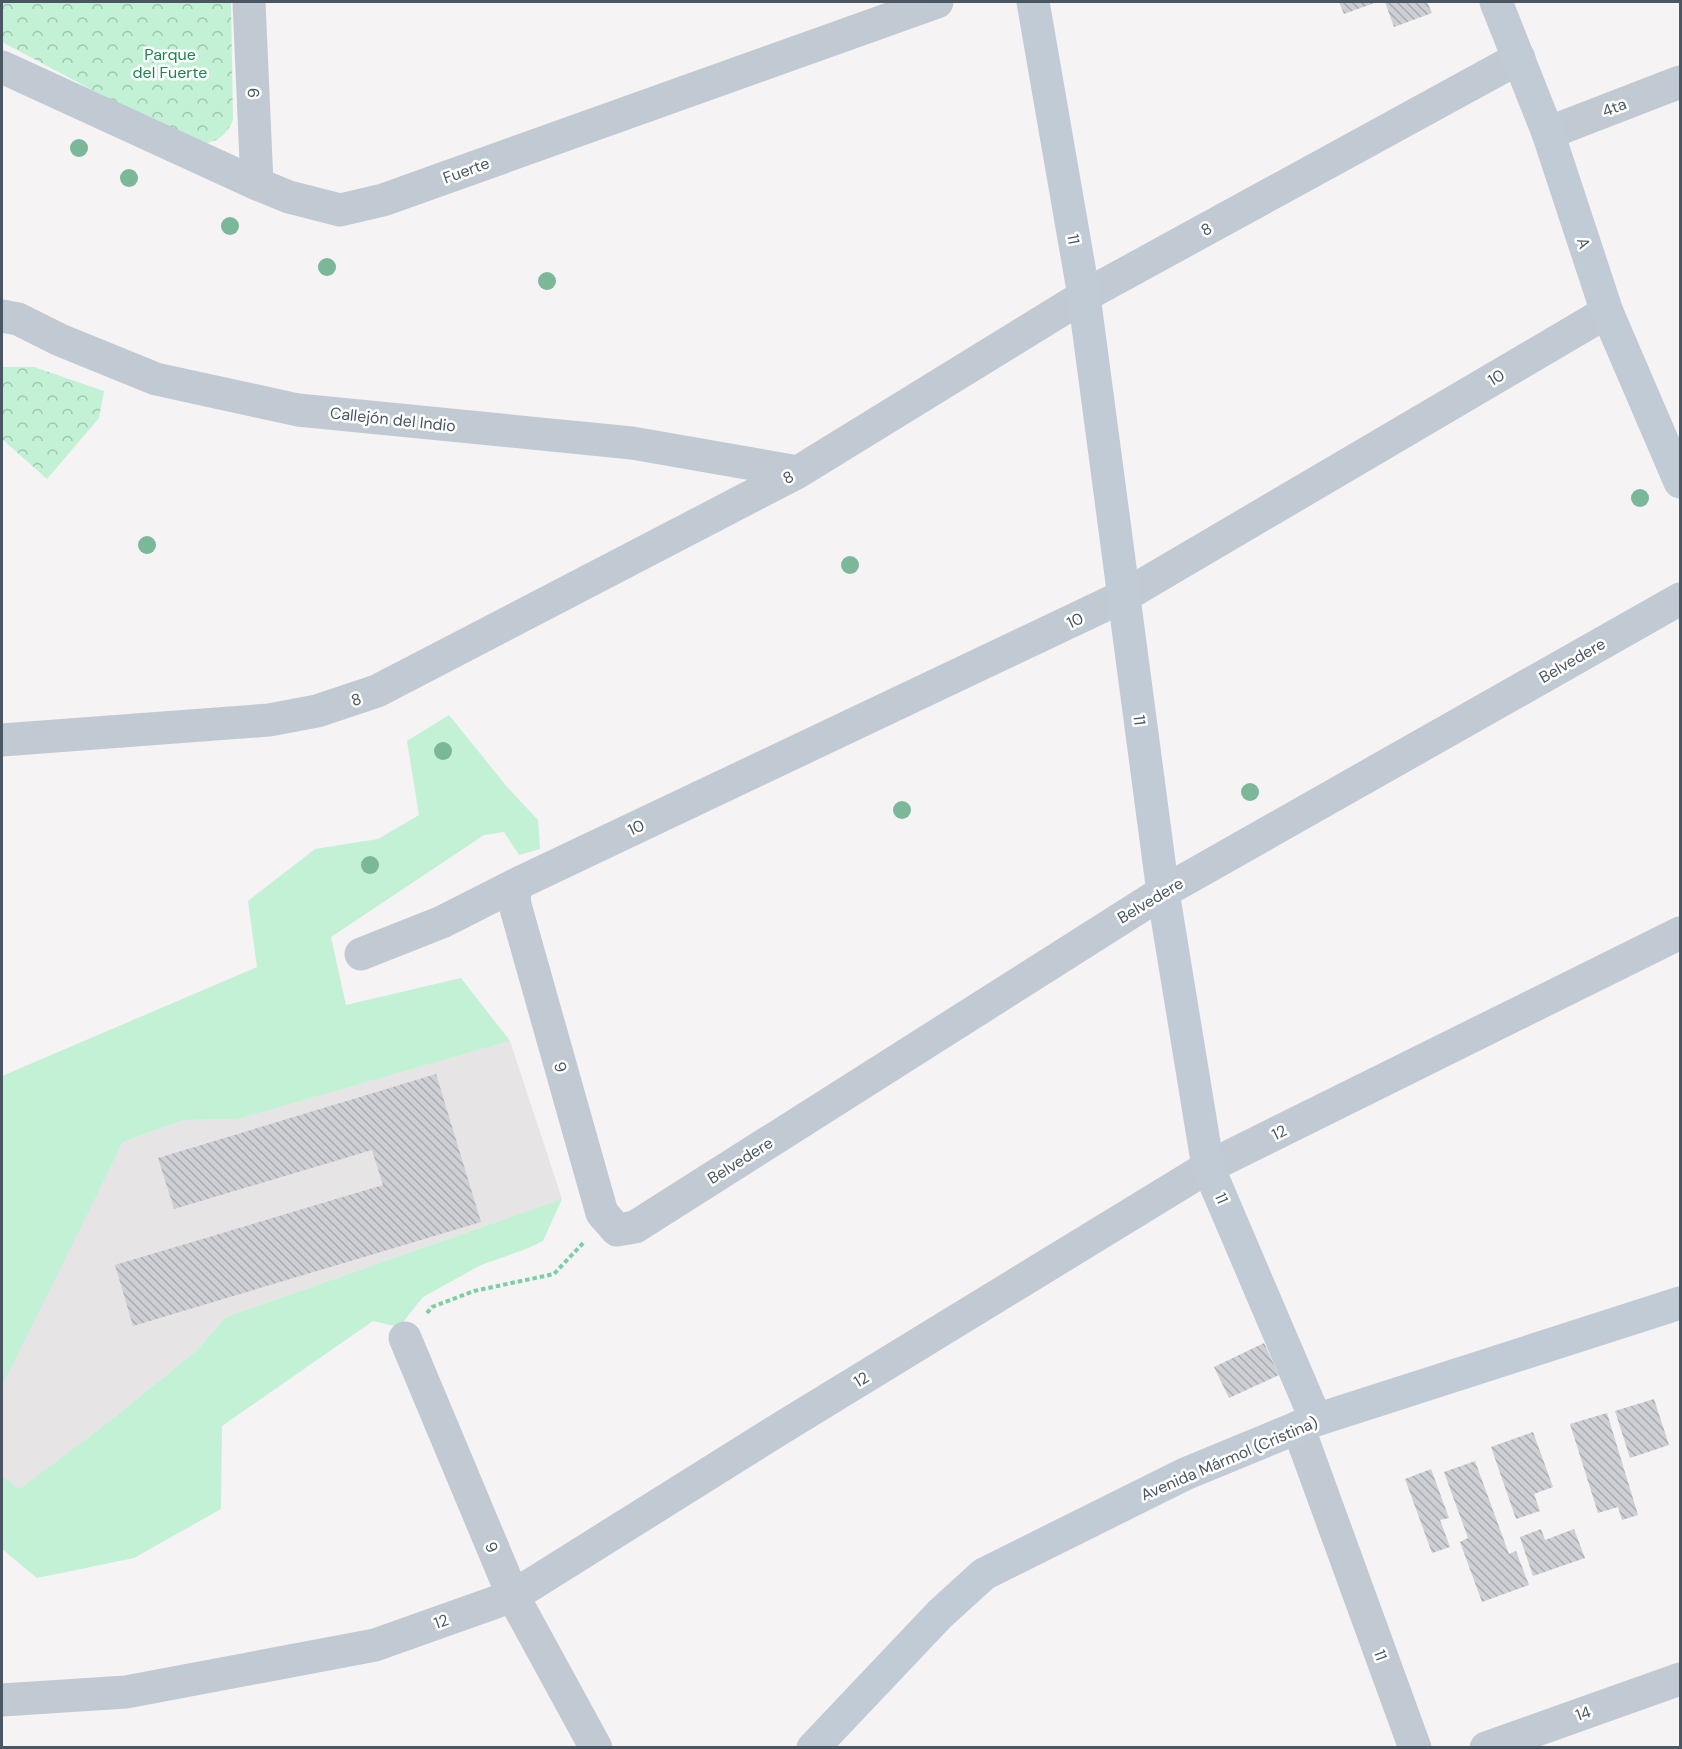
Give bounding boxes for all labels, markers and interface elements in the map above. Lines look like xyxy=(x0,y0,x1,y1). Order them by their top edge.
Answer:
park label: Parque del Fuerte xyxy=(133,44,207,83)
street label: 9 xyxy=(243,88,264,98)
street label: 4ta xyxy=(1599,93,1629,122)
street label: Fuerte xyxy=(440,152,492,189)
street label: 8 xyxy=(1197,218,1216,241)
street label: 11 xyxy=(1062,232,1085,246)
street label: A xyxy=(1572,235,1595,252)
street label: 10 xyxy=(1484,364,1509,391)
street label: Callejón del Indio xyxy=(329,402,457,437)
street label: 8 xyxy=(779,466,797,489)
street label: 10 xyxy=(1064,608,1087,633)
street label: Belvedere xyxy=(1535,633,1609,688)
street label: 8 xyxy=(348,688,364,711)
street label: 11 xyxy=(1128,714,1151,726)
street label: 10 xyxy=(625,815,648,840)
street label: Belvedere xyxy=(1113,873,1187,928)
street label: 9 xyxy=(549,1059,572,1075)
street label: 12 xyxy=(1268,1120,1290,1145)
street label: Belvedere xyxy=(704,1132,777,1189)
street label: 11 xyxy=(1210,1189,1233,1207)
street label: 12 xyxy=(850,1367,873,1392)
street label: Avenida Mármol (Cristina) xyxy=(1137,1412,1321,1505)
street label: 9 xyxy=(480,1538,503,1556)
street label: 12 xyxy=(431,1609,451,1634)
street label: 11 xyxy=(1369,1647,1392,1663)
street label: 14 xyxy=(1573,1701,1594,1726)

